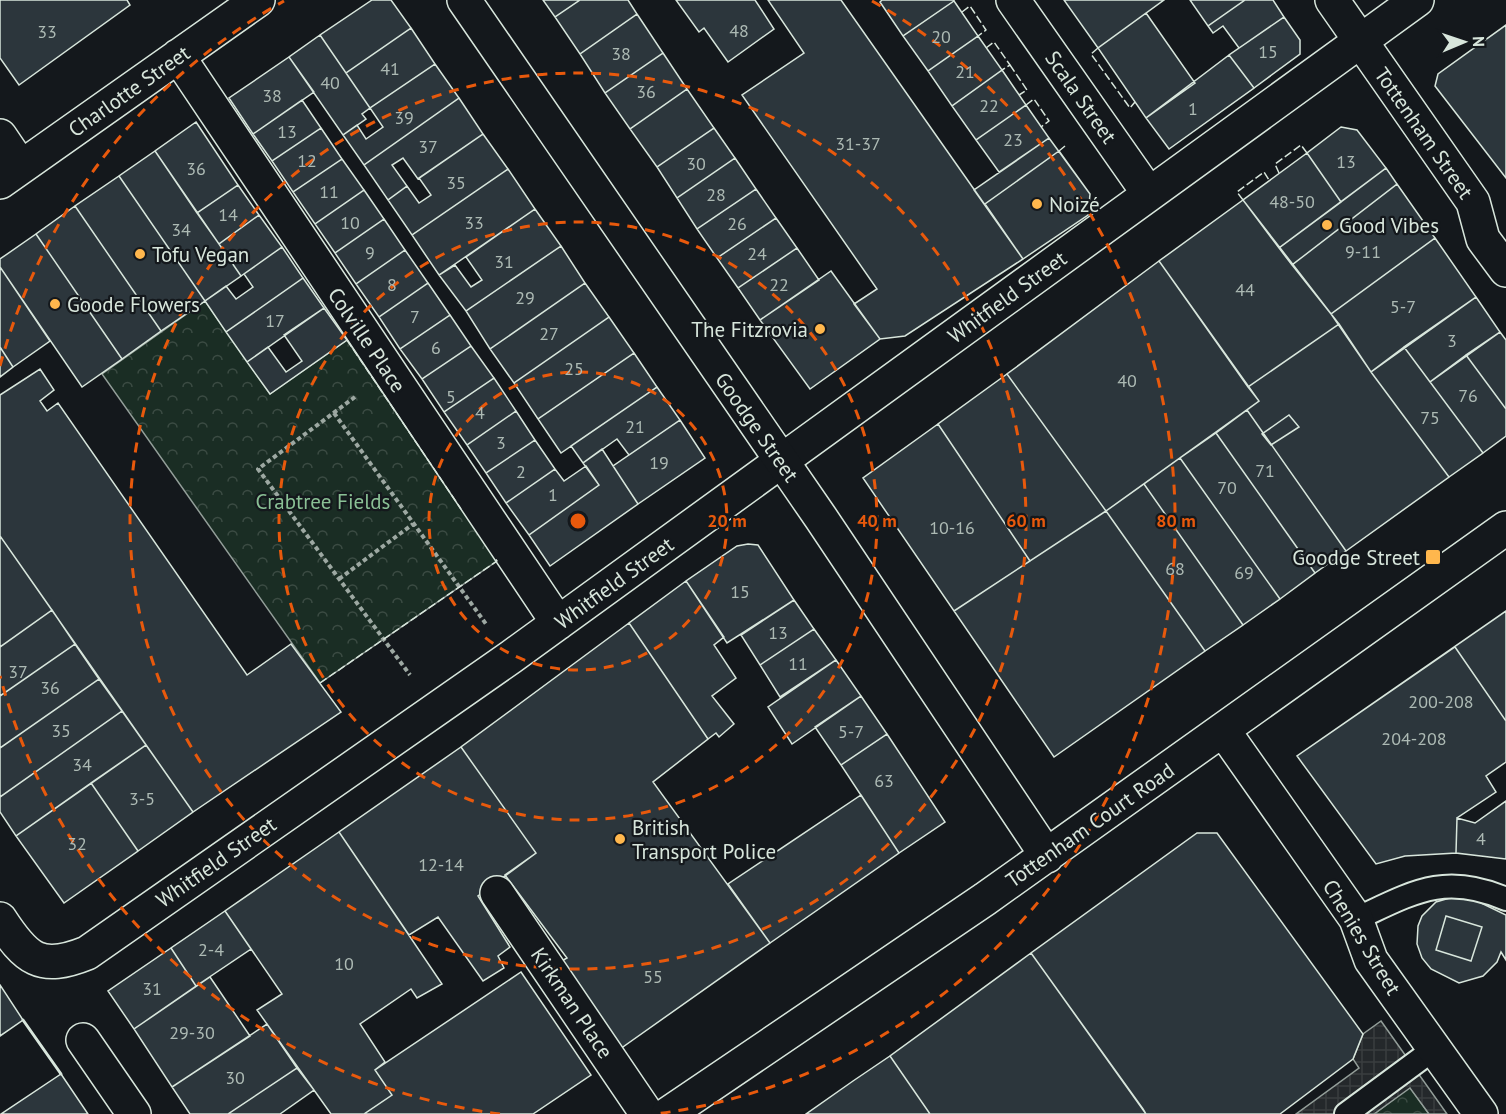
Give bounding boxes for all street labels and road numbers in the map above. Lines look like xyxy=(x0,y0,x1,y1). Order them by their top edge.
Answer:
street label: Charlotte Street xyxy=(63,39,195,143)
street label: Scala Street xyxy=(1039,46,1123,148)
street label: Tottenham Street xyxy=(1369,62,1479,204)
street label: Whitfield Street xyxy=(942,245,1072,349)
street label: Colville Place xyxy=(322,282,412,398)
street label: Goodge Street xyxy=(709,367,805,487)
street label: Whitfield Street xyxy=(549,531,679,635)
street label: Tottenham Court Road xyxy=(1000,757,1180,893)
street label: Whitfield Street xyxy=(151,811,281,913)
street label: Chenies Street xyxy=(1317,874,1407,1000)
street label: Kirkman Place xyxy=(525,942,619,1064)

